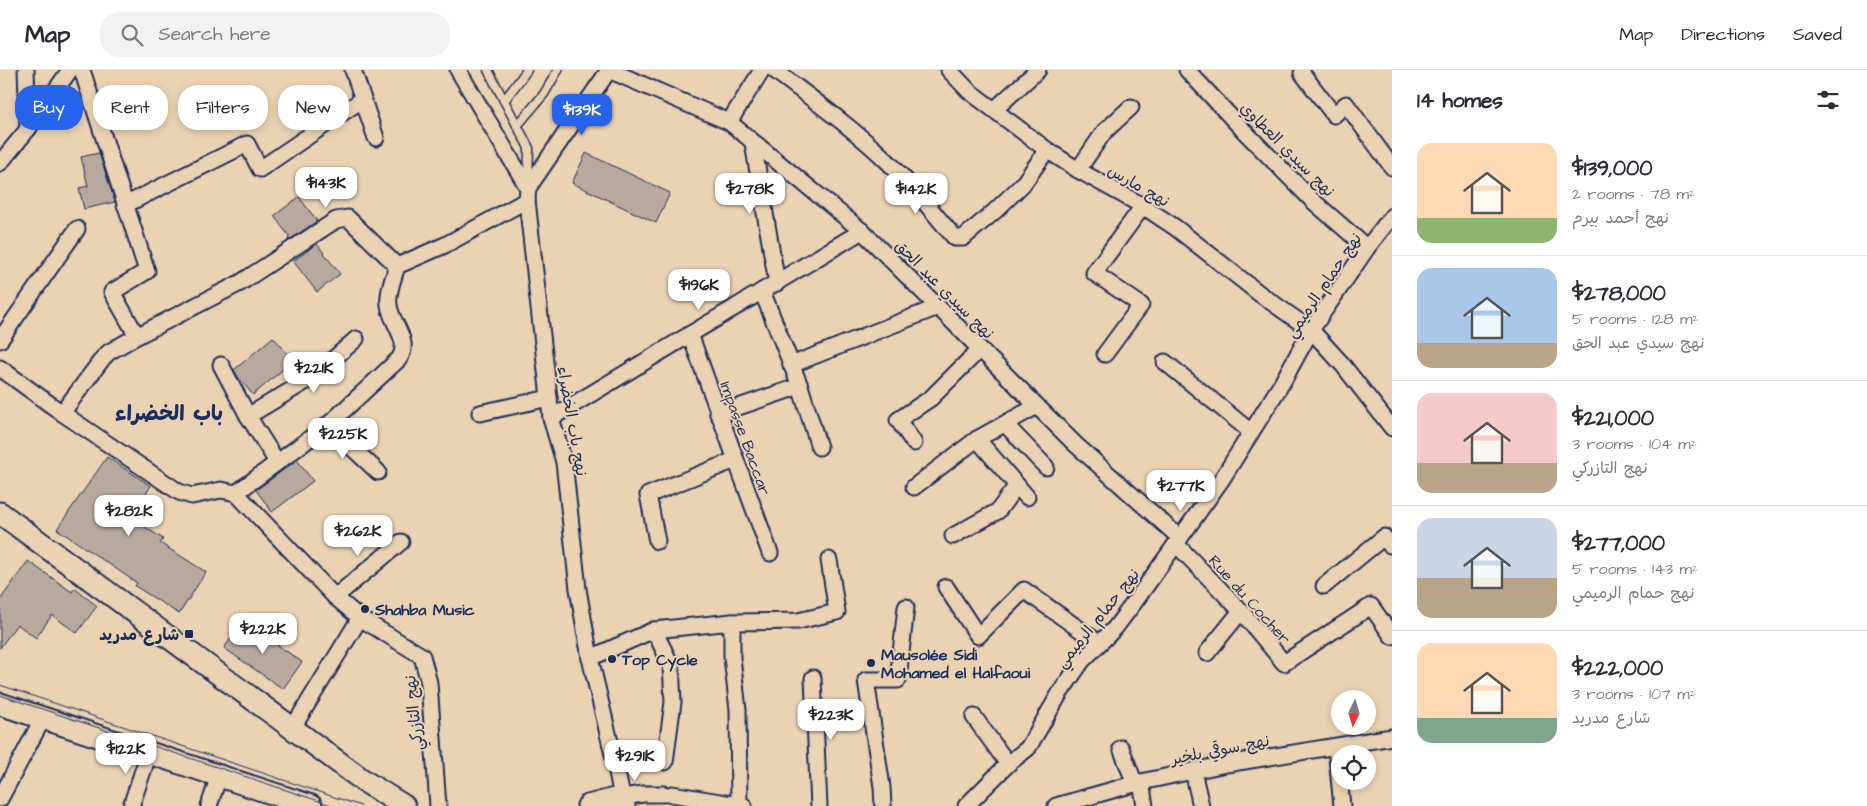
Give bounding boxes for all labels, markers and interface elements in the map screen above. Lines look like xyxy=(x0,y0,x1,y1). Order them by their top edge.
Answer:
search box xyxy=(100,12,450,57)
text: Map xyxy=(25,18,70,52)
icon: search xyxy=(118,21,146,49)
text: Search here xyxy=(158,21,271,48)
text: Map xyxy=(1619,22,1653,47)
text: Directions xyxy=(1681,22,1765,47)
text: Saved xyxy=(1793,22,1842,47)
chip: Buy xyxy=(15,85,83,130)
chip: Rent xyxy=(93,85,168,130)
chip: Filters xyxy=(178,85,268,130)
chip: New xyxy=(278,85,349,130)
text: 14 homes xyxy=(1417,86,1503,115)
icon: filters xyxy=(1814,86,1842,114)
pin: $139K xyxy=(547,93,617,136)
street label: نهج سيدي العطاوي xyxy=(1235,97,1340,202)
text: $139K xyxy=(563,99,601,121)
text: $139,000 xyxy=(1572,154,1653,183)
street label: نهج مارس xyxy=(1104,159,1173,212)
icon: home xyxy=(1457,163,1517,223)
pin: $143K xyxy=(291,166,361,209)
text: $143K xyxy=(306,172,346,194)
pin: $278K xyxy=(715,172,785,215)
pin: $142K xyxy=(881,172,951,215)
text: $278K xyxy=(726,178,774,200)
text: $142K xyxy=(896,178,936,200)
text: 2 rooms · 78 m² xyxy=(1572,183,1695,205)
text: نهج أحمد بيرم xyxy=(1572,207,1669,229)
street label: نهج حمام الرميمي xyxy=(1280,229,1370,344)
street label: نهج سيدي عبد الحق xyxy=(890,235,999,344)
pin: $196K xyxy=(664,268,734,311)
text: $196K xyxy=(679,274,719,296)
text: $278,000 xyxy=(1572,279,1666,308)
icon: home xyxy=(1457,288,1517,348)
text: 5 rooms · 128 m² xyxy=(1572,308,1699,330)
text: نهج سيدي عبد الحق xyxy=(1572,332,1704,354)
pin: $221K xyxy=(279,352,349,394)
text: $221K xyxy=(295,357,333,379)
street label: نهج باب الخضراء xyxy=(552,364,593,478)
street label: Impasse Baccar xyxy=(714,378,776,499)
district label: باب الخضراء xyxy=(115,399,223,428)
text: $221,000 xyxy=(1572,404,1654,433)
icon: home xyxy=(1457,413,1517,473)
pin: $225K xyxy=(308,418,378,460)
text: $225K xyxy=(319,423,367,445)
text: 3 rooms · 104 m² xyxy=(1572,433,1697,455)
text: نهج التازركي xyxy=(1572,457,1648,479)
pin: $277K xyxy=(1146,470,1216,512)
text: $277K xyxy=(1157,475,1205,497)
pin: $282K xyxy=(94,494,164,537)
text: $282K xyxy=(105,500,153,522)
pin: $262K xyxy=(323,514,393,557)
text: $262K xyxy=(335,520,381,542)
text: $277,000 xyxy=(1572,529,1665,558)
icon: home xyxy=(1457,538,1517,598)
street label: Rue du Cocher xyxy=(1203,550,1295,649)
text: 5 rooms · 143 m² xyxy=(1572,558,1698,580)
street label: نهج حمام الرميمي xyxy=(1051,564,1147,675)
text: نهج حمام الرميمي xyxy=(1572,582,1694,604)
place label: Shahba Music xyxy=(374,599,476,621)
marker: Shahba Music xyxy=(359,603,371,615)
pin: $222K xyxy=(228,612,298,655)
text: $222K xyxy=(240,618,286,640)
place label: شارع مدريد xyxy=(99,624,179,646)
marker: شارع مدريد xyxy=(183,628,195,640)
place label: Mausolée Sidi Mohamed el Halfaoui xyxy=(881,644,1031,684)
place label: Top Cycle xyxy=(621,649,698,672)
marker: Top Cycle xyxy=(606,653,618,665)
text: $222,000 xyxy=(1572,654,1663,683)
marker: Mausolée Sidi Mohamed el Halfaoui xyxy=(865,657,877,669)
icon: home xyxy=(1457,663,1517,723)
street label: نهج التازركي xyxy=(399,674,432,752)
text: 3 rooms · 107 m² xyxy=(1572,683,1696,705)
north arrow xyxy=(1331,690,1376,735)
map controls xyxy=(1331,690,1376,790)
pin: $223K xyxy=(796,698,866,741)
text: $223K xyxy=(808,704,854,726)
text: شارع مدريد xyxy=(1572,707,1650,729)
street label: نهج سوقي بلخير xyxy=(1167,730,1271,771)
pin: $122K xyxy=(91,732,161,775)
text: $122K xyxy=(107,738,145,760)
pin: $291K xyxy=(600,740,670,782)
text: $291K xyxy=(616,745,654,767)
button: locate xyxy=(1331,745,1376,790)

